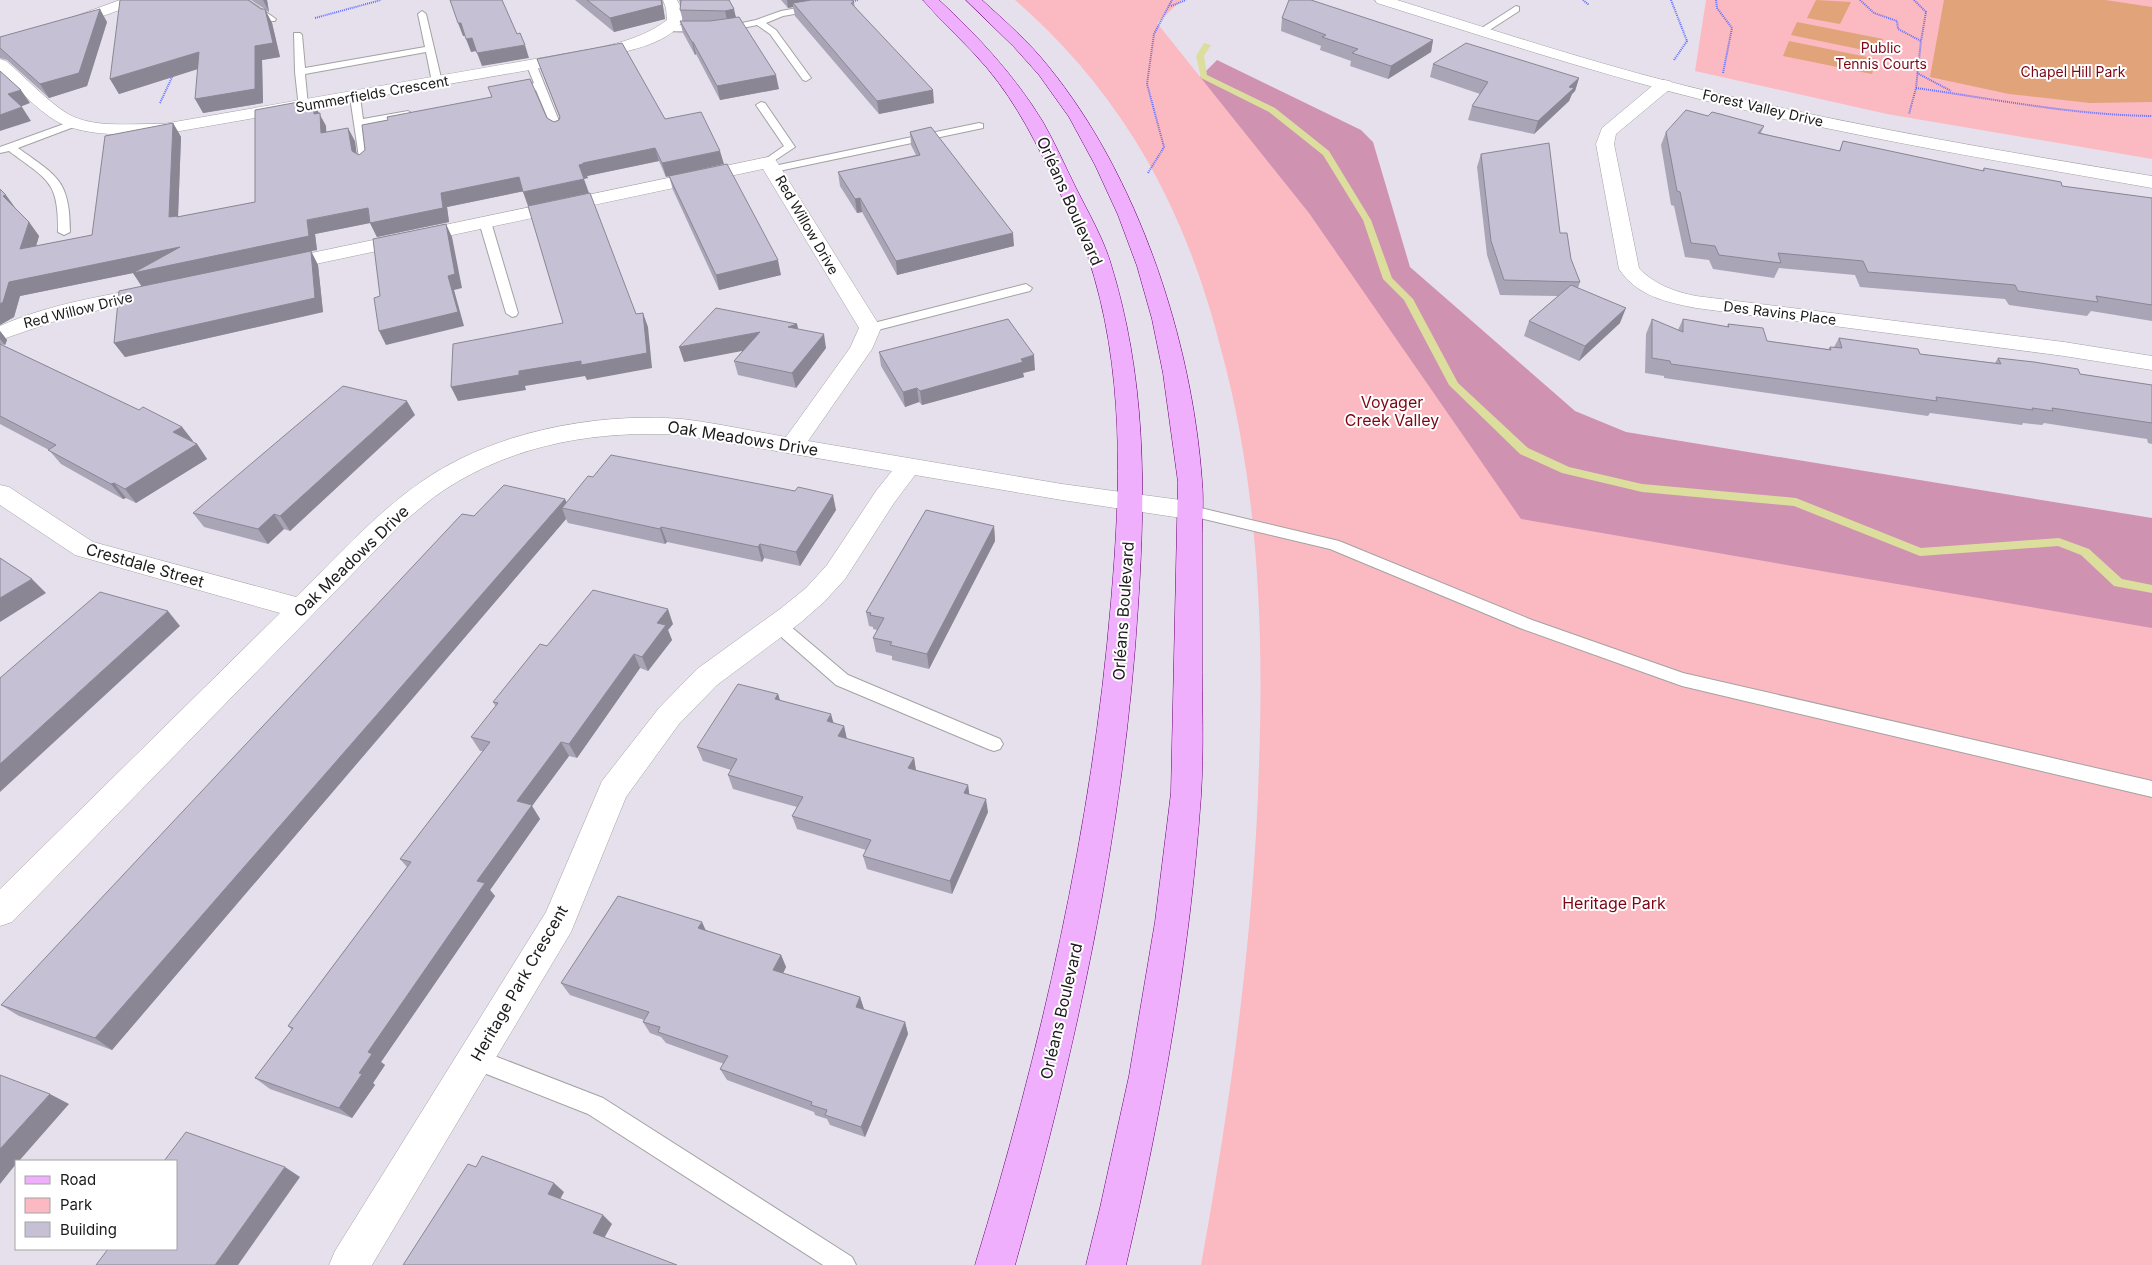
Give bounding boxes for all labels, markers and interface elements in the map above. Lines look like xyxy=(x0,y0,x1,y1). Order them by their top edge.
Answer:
park label: Public Tennis Courts xyxy=(1835,39,1927,72)
park label: Chapel Hill Park xyxy=(2021,63,2126,80)
street label: Summerfields Crescent xyxy=(294,72,450,115)
street label: Forest Valley Drive xyxy=(1701,85,1825,130)
street label: Orléans Boulevard xyxy=(1033,133,1107,269)
street label: Red Willow Drive xyxy=(772,172,843,277)
street label: Red Willow Drive xyxy=(22,288,134,331)
street label: Des Ravins Place xyxy=(1723,297,1837,328)
park label: Voyager Creek Valley xyxy=(1345,392,1439,430)
street label: Oak Meadows Drive xyxy=(666,416,820,460)
street label: Oak Meadows Drive xyxy=(289,501,413,621)
street label: Crestdale Street xyxy=(84,539,206,591)
street label: Orléans Boulevard xyxy=(1108,541,1138,681)
park label: Heritage Park xyxy=(1562,893,1666,913)
street label: Heritage Park Crescent xyxy=(466,902,572,1064)
street label: Orléans Boulevard xyxy=(1036,941,1086,1081)
legend xyxy=(15,1160,178,1250)
text: Road xyxy=(60,1170,96,1189)
text: Park xyxy=(60,1195,93,1214)
text: Building xyxy=(60,1220,117,1239)

